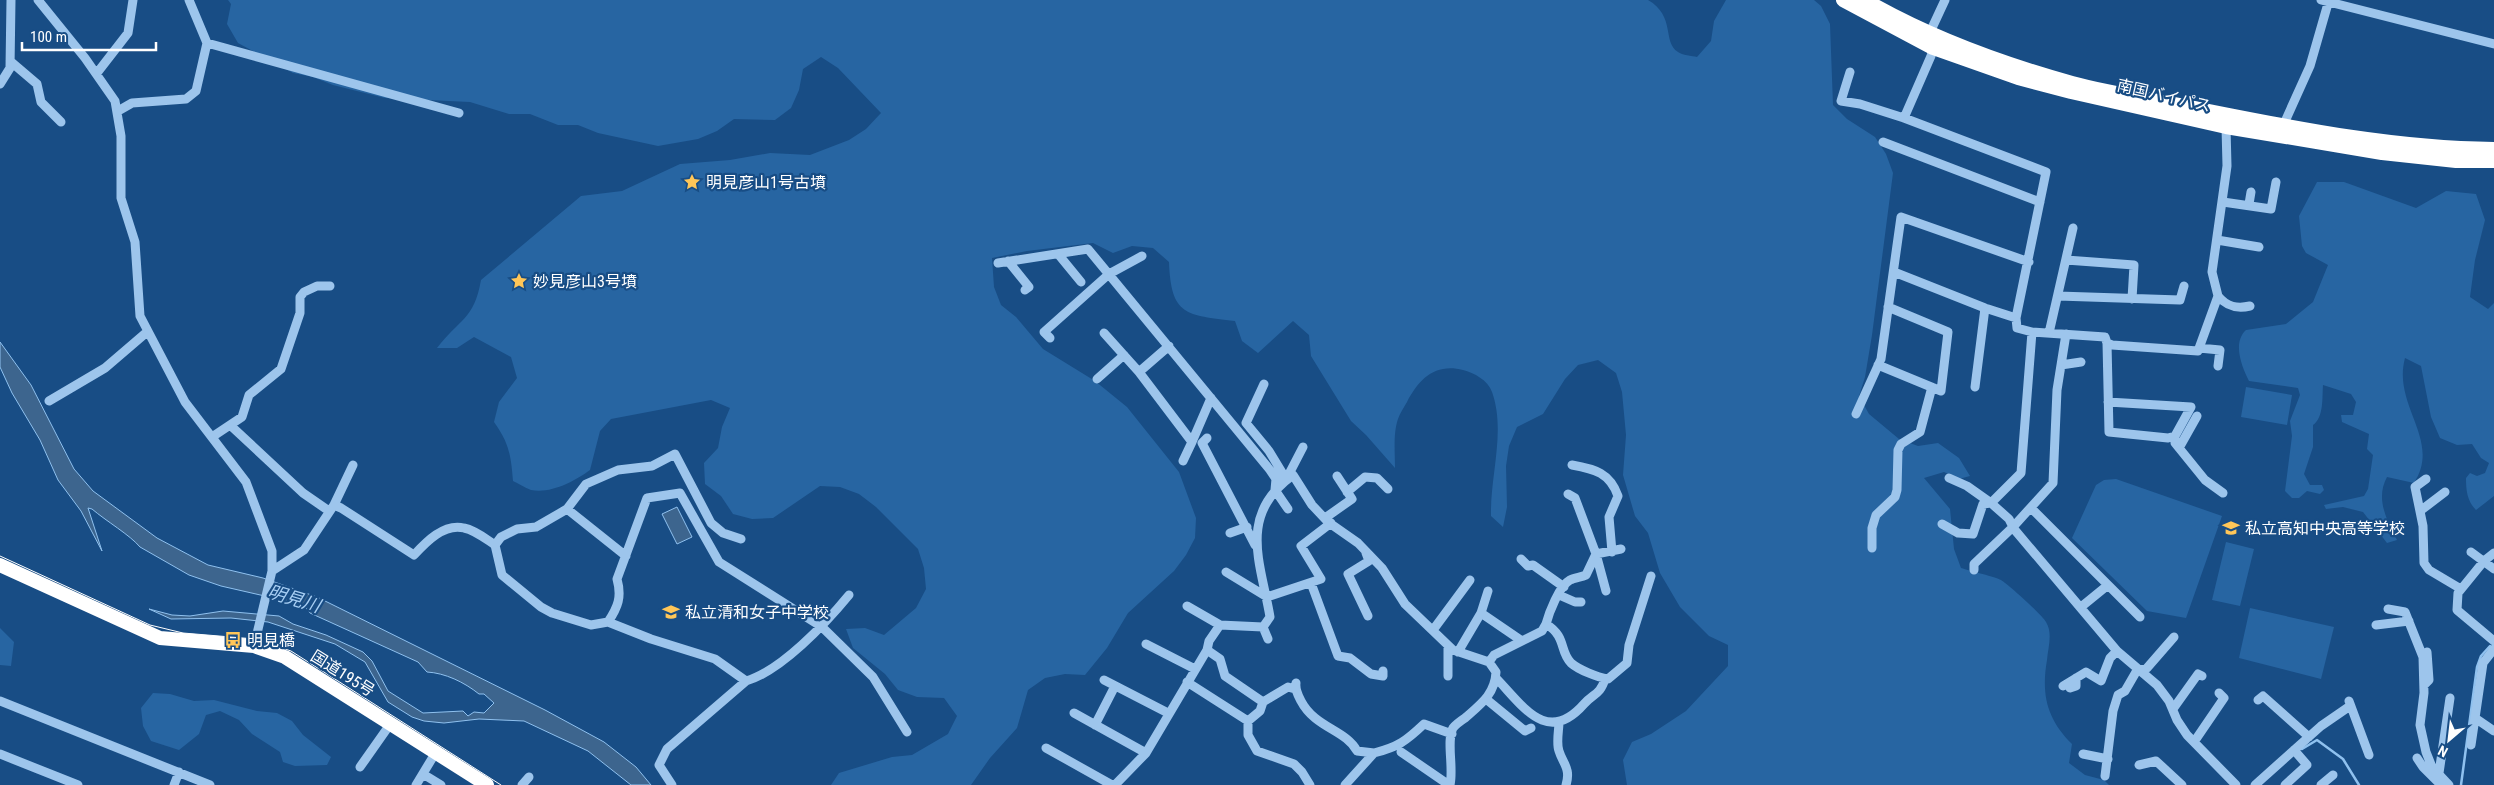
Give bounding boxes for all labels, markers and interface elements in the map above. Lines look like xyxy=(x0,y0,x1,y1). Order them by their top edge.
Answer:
scale bar xyxy=(22,20,156,52)
text: 100 m xyxy=(30,28,67,46)
street label: 南国バイパス xyxy=(2115,75,2213,116)
place icon: 明見彦山1号古墳 xyxy=(682,172,702,192)
place label: 明見彦山1号古墳 xyxy=(706,173,826,192)
place icon: 妙見彦山3号墳 xyxy=(509,271,529,291)
place label: 妙見彦山3号墳 xyxy=(533,272,637,291)
school or university icon: 私立高知中央高等学校 xyxy=(2221,518,2241,538)
place label: 私立高知中央高等学校 xyxy=(2245,519,2405,538)
water label: 明見川 xyxy=(265,581,325,617)
school or university icon: 私立清和女子中学校 xyxy=(661,602,681,622)
place label: 私立清和女子中学校 xyxy=(685,603,829,622)
bus stop icon: 明見橋 xyxy=(223,630,243,650)
place label: 明見橋 xyxy=(247,631,295,650)
street label: 国道195号 xyxy=(307,646,378,700)
north arrow xyxy=(2424,715,2474,765)
text: N xyxy=(2435,742,2450,761)

